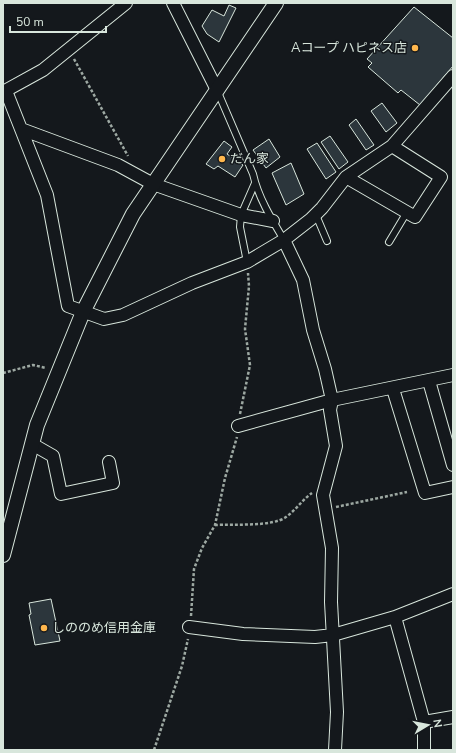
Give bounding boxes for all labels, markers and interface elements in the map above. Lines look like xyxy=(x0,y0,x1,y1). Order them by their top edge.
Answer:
scale bar xyxy=(10,8,106,34)
text: 50 m xyxy=(16,14,44,30)
place label: Aコープ ハピネス店 xyxy=(291,39,407,57)
marker: Aコープ ハピネス店 xyxy=(410,43,420,53)
place label: だん家 xyxy=(230,150,269,168)
marker: だん家 xyxy=(217,154,227,164)
place label: しののめ信用金庫 xyxy=(52,619,156,637)
marker: しののめ信用金庫 xyxy=(39,623,49,633)
north arrow xyxy=(408,705,448,745)
text: N xyxy=(429,718,445,729)

